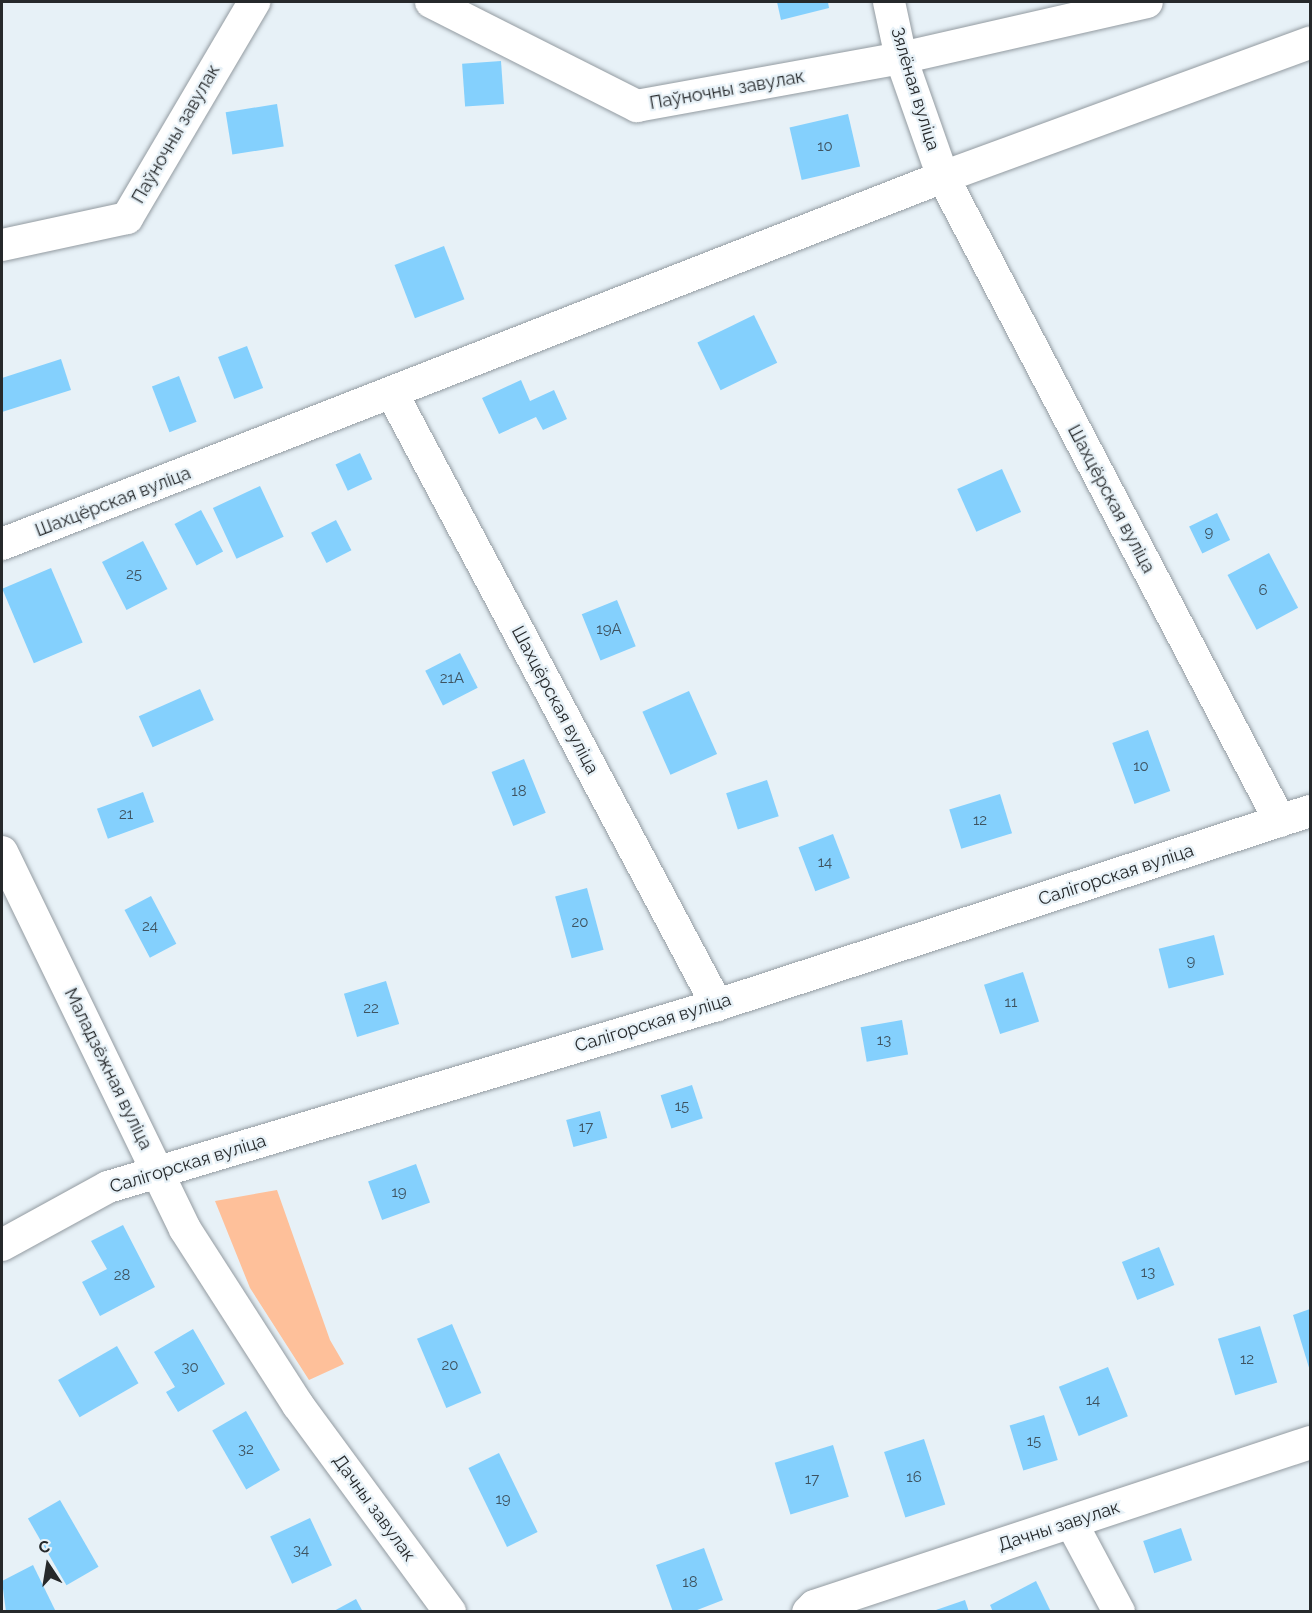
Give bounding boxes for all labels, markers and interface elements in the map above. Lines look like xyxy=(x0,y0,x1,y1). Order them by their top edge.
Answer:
street label: Зялёная вуліца xyxy=(886,25,944,153)
street label: Паўночны завулак xyxy=(127,61,225,207)
street label: Паўночны завулак xyxy=(648,66,806,114)
house number: 10 xyxy=(817,138,833,156)
street label: Шахцёрская вуліца xyxy=(1063,421,1159,577)
street label: Шахцёрская вуліца xyxy=(32,462,194,542)
house number: 9 xyxy=(1205,524,1213,542)
house number: 25 xyxy=(126,566,142,584)
house number: 6 xyxy=(1258,582,1268,600)
house number: 19А xyxy=(596,621,622,639)
street label: Шахцёрская вуліца xyxy=(507,622,603,778)
house number: 21А xyxy=(440,670,464,688)
house number: 10 xyxy=(1133,758,1149,776)
house number: 18 xyxy=(511,783,527,801)
house number: 21 xyxy=(119,806,133,824)
house number: 12 xyxy=(973,812,987,830)
street label: Салігорская вуліца xyxy=(1036,840,1196,910)
house number: 14 xyxy=(818,854,832,872)
house number: 20 xyxy=(572,914,588,932)
house number: 24 xyxy=(142,918,158,936)
house number: 9 xyxy=(1187,953,1195,971)
street label: Маладзёжная вуліца xyxy=(59,985,157,1153)
street label: Салігорская вуліца xyxy=(572,989,734,1057)
house number: 11 xyxy=(1005,994,1017,1012)
house number: 22 xyxy=(363,1000,379,1018)
house number: 13 xyxy=(877,1032,891,1050)
house number: 15 xyxy=(675,1098,689,1116)
house number: 17 xyxy=(579,1119,593,1137)
street label: Салігорская вуліца xyxy=(107,1130,269,1198)
house number: 19 xyxy=(391,1184,407,1202)
house number: 13 xyxy=(1141,1264,1155,1282)
house number: 28 xyxy=(114,1267,130,1285)
house number: 12 xyxy=(1240,1351,1254,1369)
house number: 20 xyxy=(442,1357,458,1375)
house number: 30 xyxy=(181,1359,199,1377)
house number: 14 xyxy=(1086,1392,1100,1410)
house number: 15 xyxy=(1027,1433,1041,1451)
house number: 32 xyxy=(238,1441,254,1459)
street label: Дачны завулак xyxy=(328,1450,420,1566)
house number: 16 xyxy=(906,1469,922,1487)
house number: 17 xyxy=(805,1471,819,1489)
house number: 19 xyxy=(495,1491,511,1509)
street label: Дачны завулак xyxy=(995,1496,1123,1556)
north arrow xyxy=(18,1535,78,1595)
text: С xyxy=(37,1536,51,1557)
house number: 34 xyxy=(293,1542,309,1560)
house number: 18 xyxy=(682,1574,698,1592)

